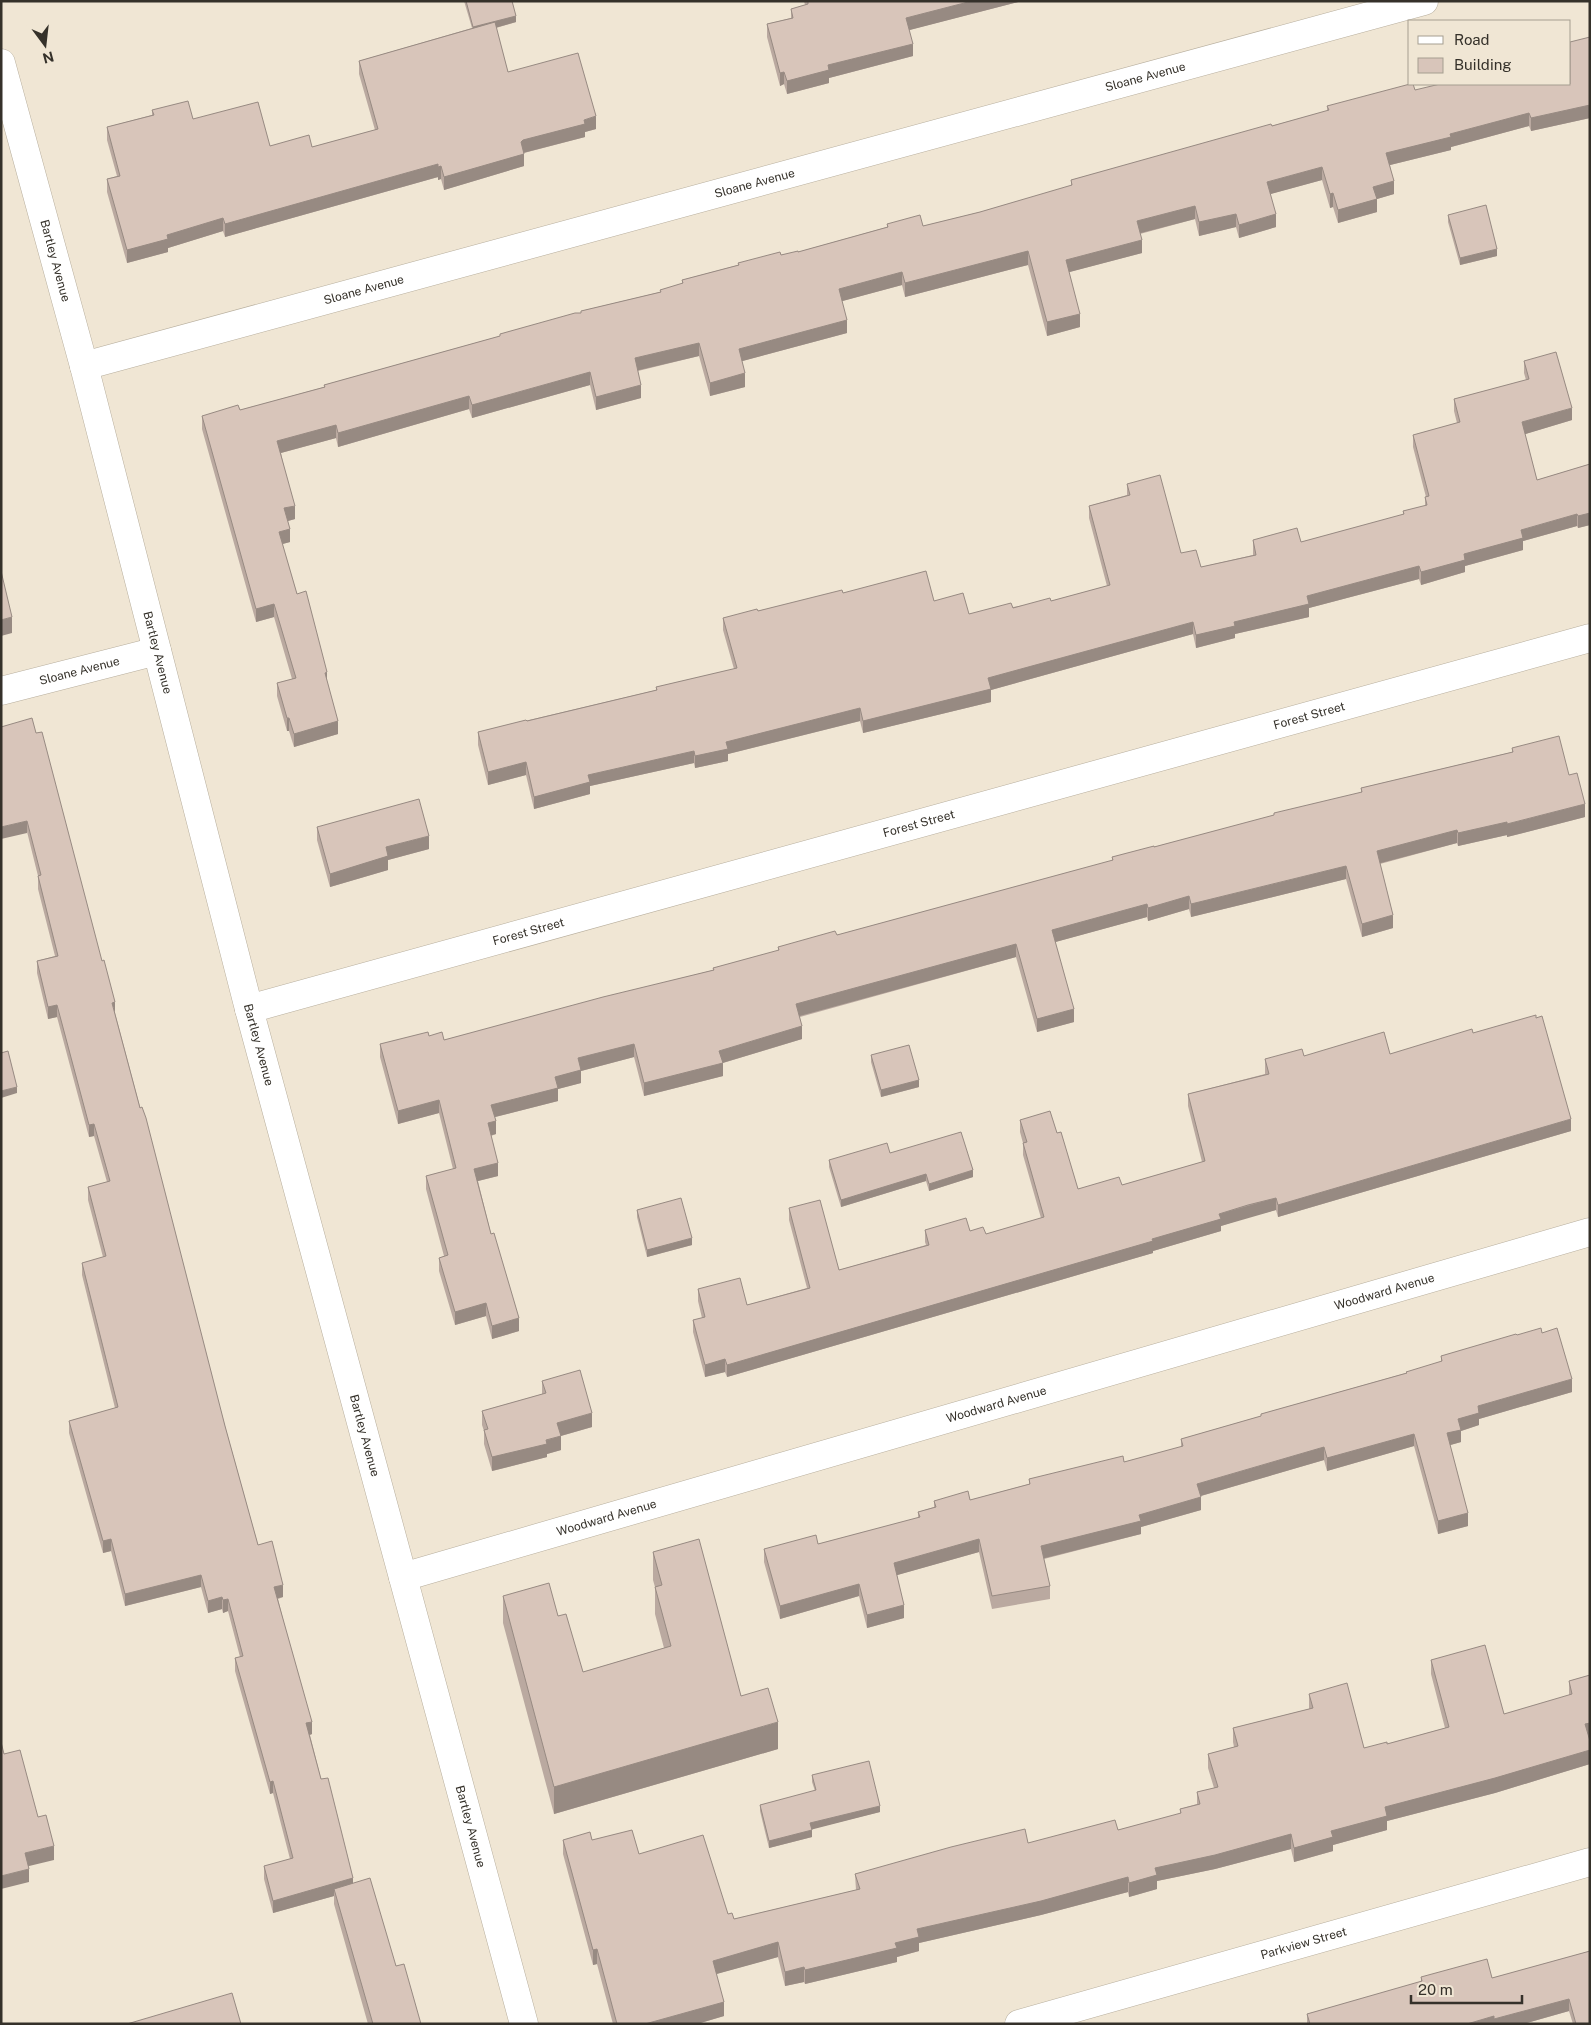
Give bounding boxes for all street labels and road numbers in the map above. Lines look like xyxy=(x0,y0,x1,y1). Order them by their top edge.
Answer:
street label: Sloane Avenue xyxy=(1104,59,1187,95)
street label: Sloane Avenue xyxy=(713,166,796,201)
street label: Bartley Avenue xyxy=(37,218,73,304)
street label: Sloane Avenue xyxy=(322,272,406,307)
street label: Bartley Avenue xyxy=(140,610,175,695)
street label: Sloane Avenue xyxy=(38,654,121,688)
street label: Forest Street xyxy=(1272,699,1347,732)
street label: Forest Street xyxy=(881,807,957,840)
street label: Forest Street xyxy=(491,915,566,948)
street label: Bartley Avenue xyxy=(241,1002,277,1088)
street label: Woodward Avenue xyxy=(1333,1271,1436,1313)
street label: Woodward Avenue xyxy=(945,1383,1048,1426)
street label: Bartley Avenue xyxy=(347,1393,382,1478)
street label: Woodward Avenue xyxy=(555,1497,658,1539)
street label: Bartley Avenue xyxy=(453,1784,488,1869)
street label: Parkview Street xyxy=(1259,1924,1349,1962)

